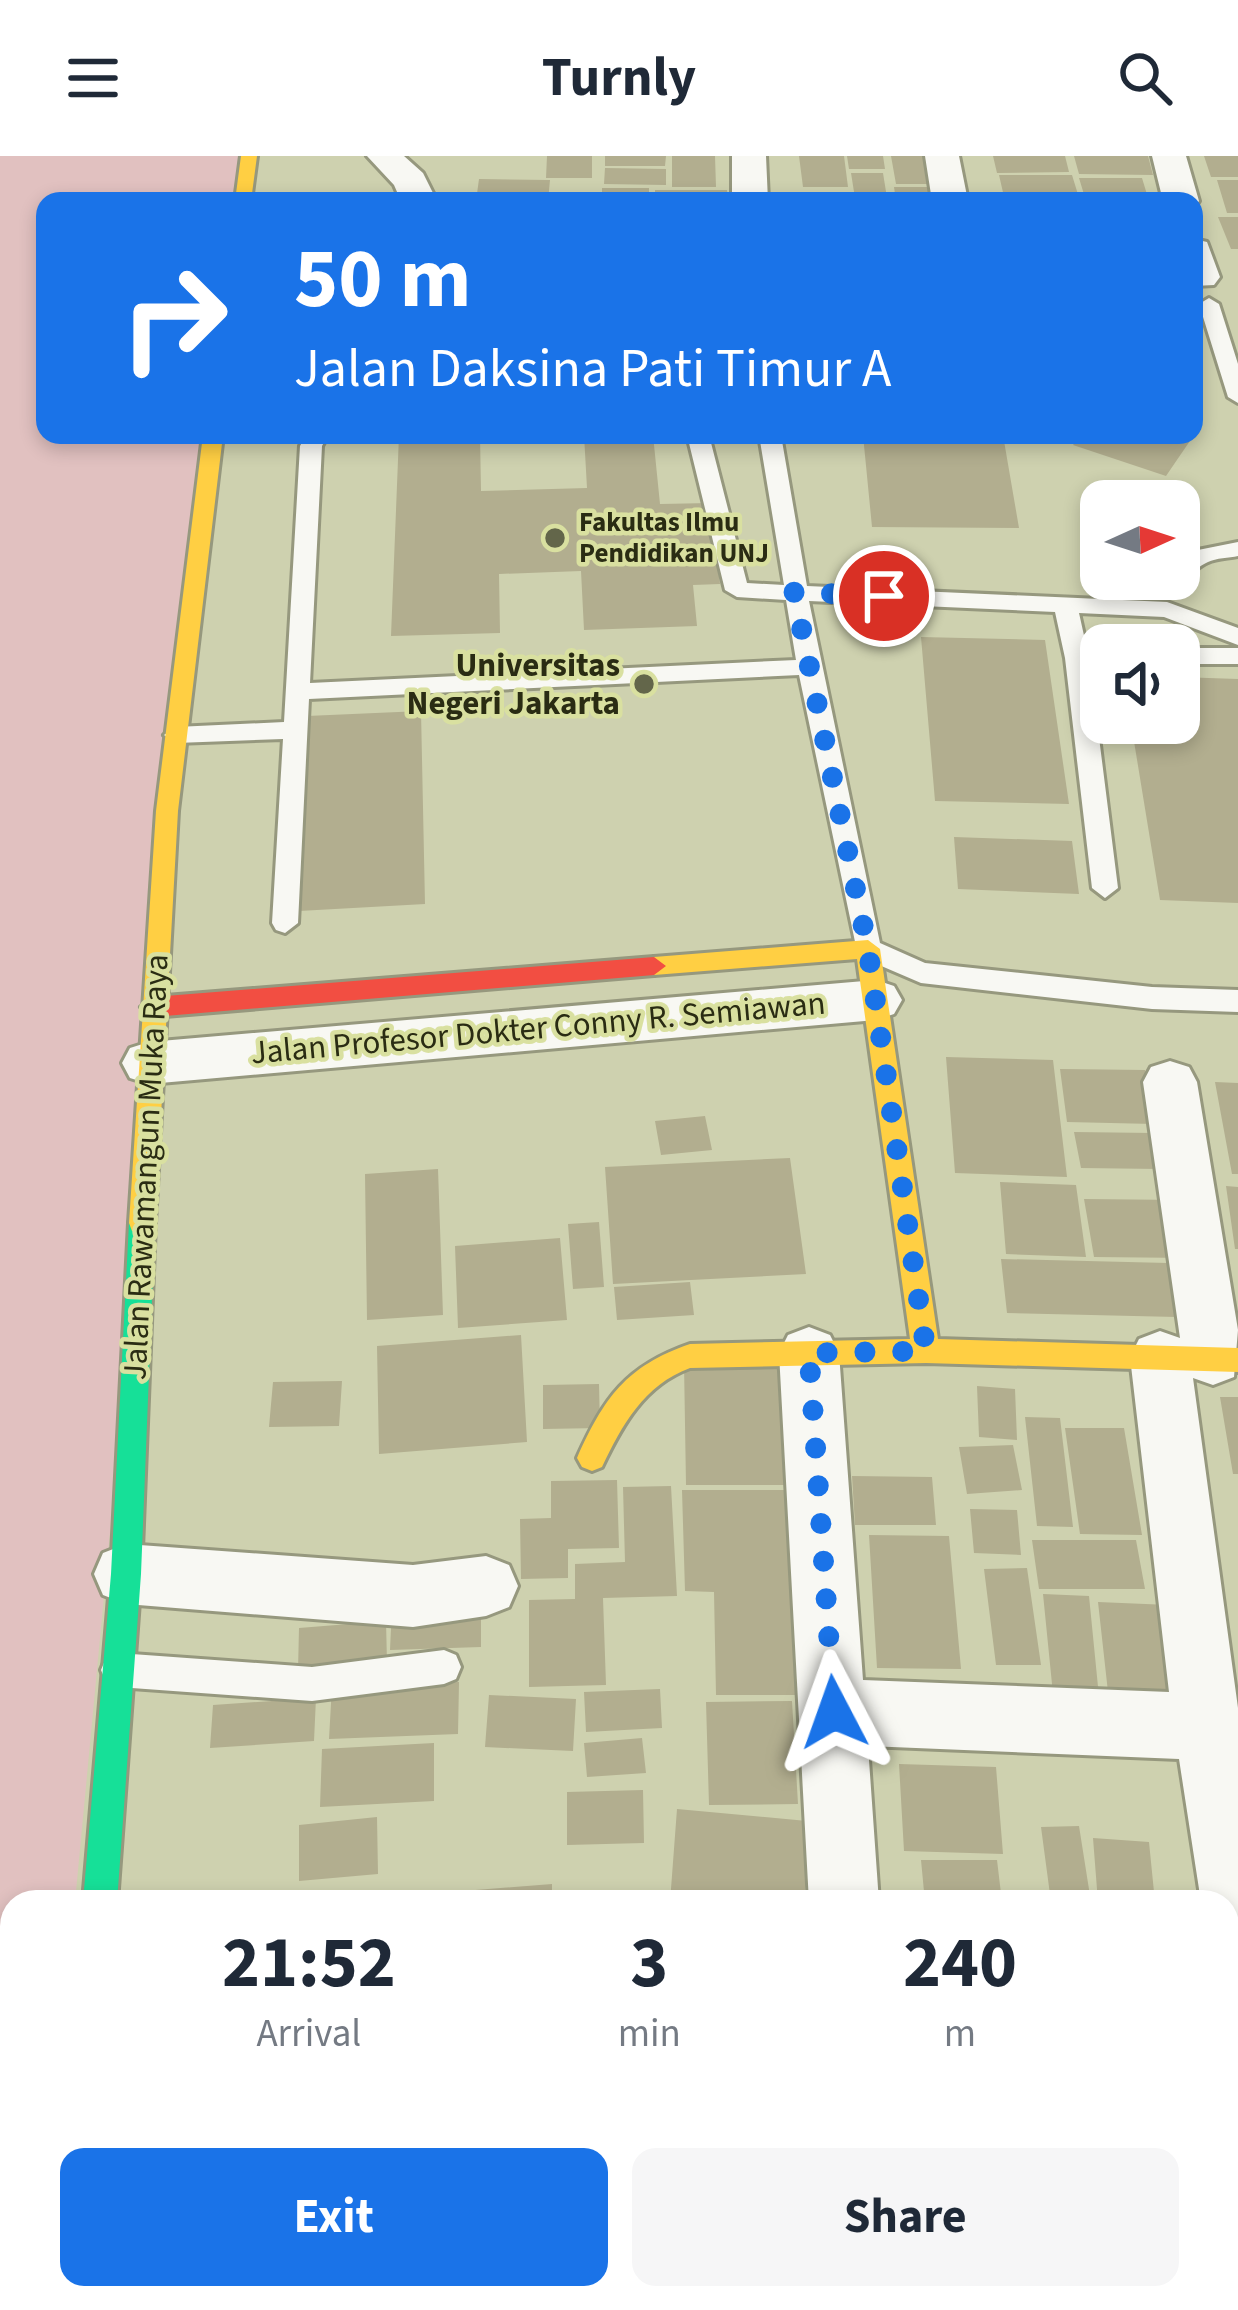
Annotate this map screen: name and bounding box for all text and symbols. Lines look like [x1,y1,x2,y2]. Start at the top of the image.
text: Turnly [542,40,696,117]
icon: menu [60,45,126,111]
icon: search [1112,45,1178,111]
text: 50 m [294,220,472,340]
icon: right [96,240,252,396]
text: Jalan Daksina Pati Timur A [294,331,891,408]
north arrow [1080,480,1200,600]
map controls [1080,480,1200,744]
place label: Fakultas Ilmu Pendidikan UNJ [579,503,769,573]
marker: Fakultas Ilmu Pendidikan UNJ [542,525,568,551]
pin [833,545,935,647]
icon: arrive [851,563,917,629]
button: sound [1080,624,1200,744]
place label: Universitas Negeri Jakarta [407,642,620,727]
marker: Universitas Negeri Jakarta [631,671,657,697]
street label: Jalan Rawamangun Muka Raya [111,953,181,1381]
street label: Jalan Profesor Dokter Conny R. Semiawan [249,979,827,1077]
position arrow [771,1649,897,1775]
text: 21:52 [222,1912,396,2015]
text: 3 [630,1912,668,2015]
text: 240 [903,1912,1017,2015]
text: Arrival [256,2006,361,2062]
text: min [618,2006,681,2062]
text: m [944,2006,976,2062]
button: Exit [60,2148,608,2286]
button: Share [632,2148,1179,2286]

